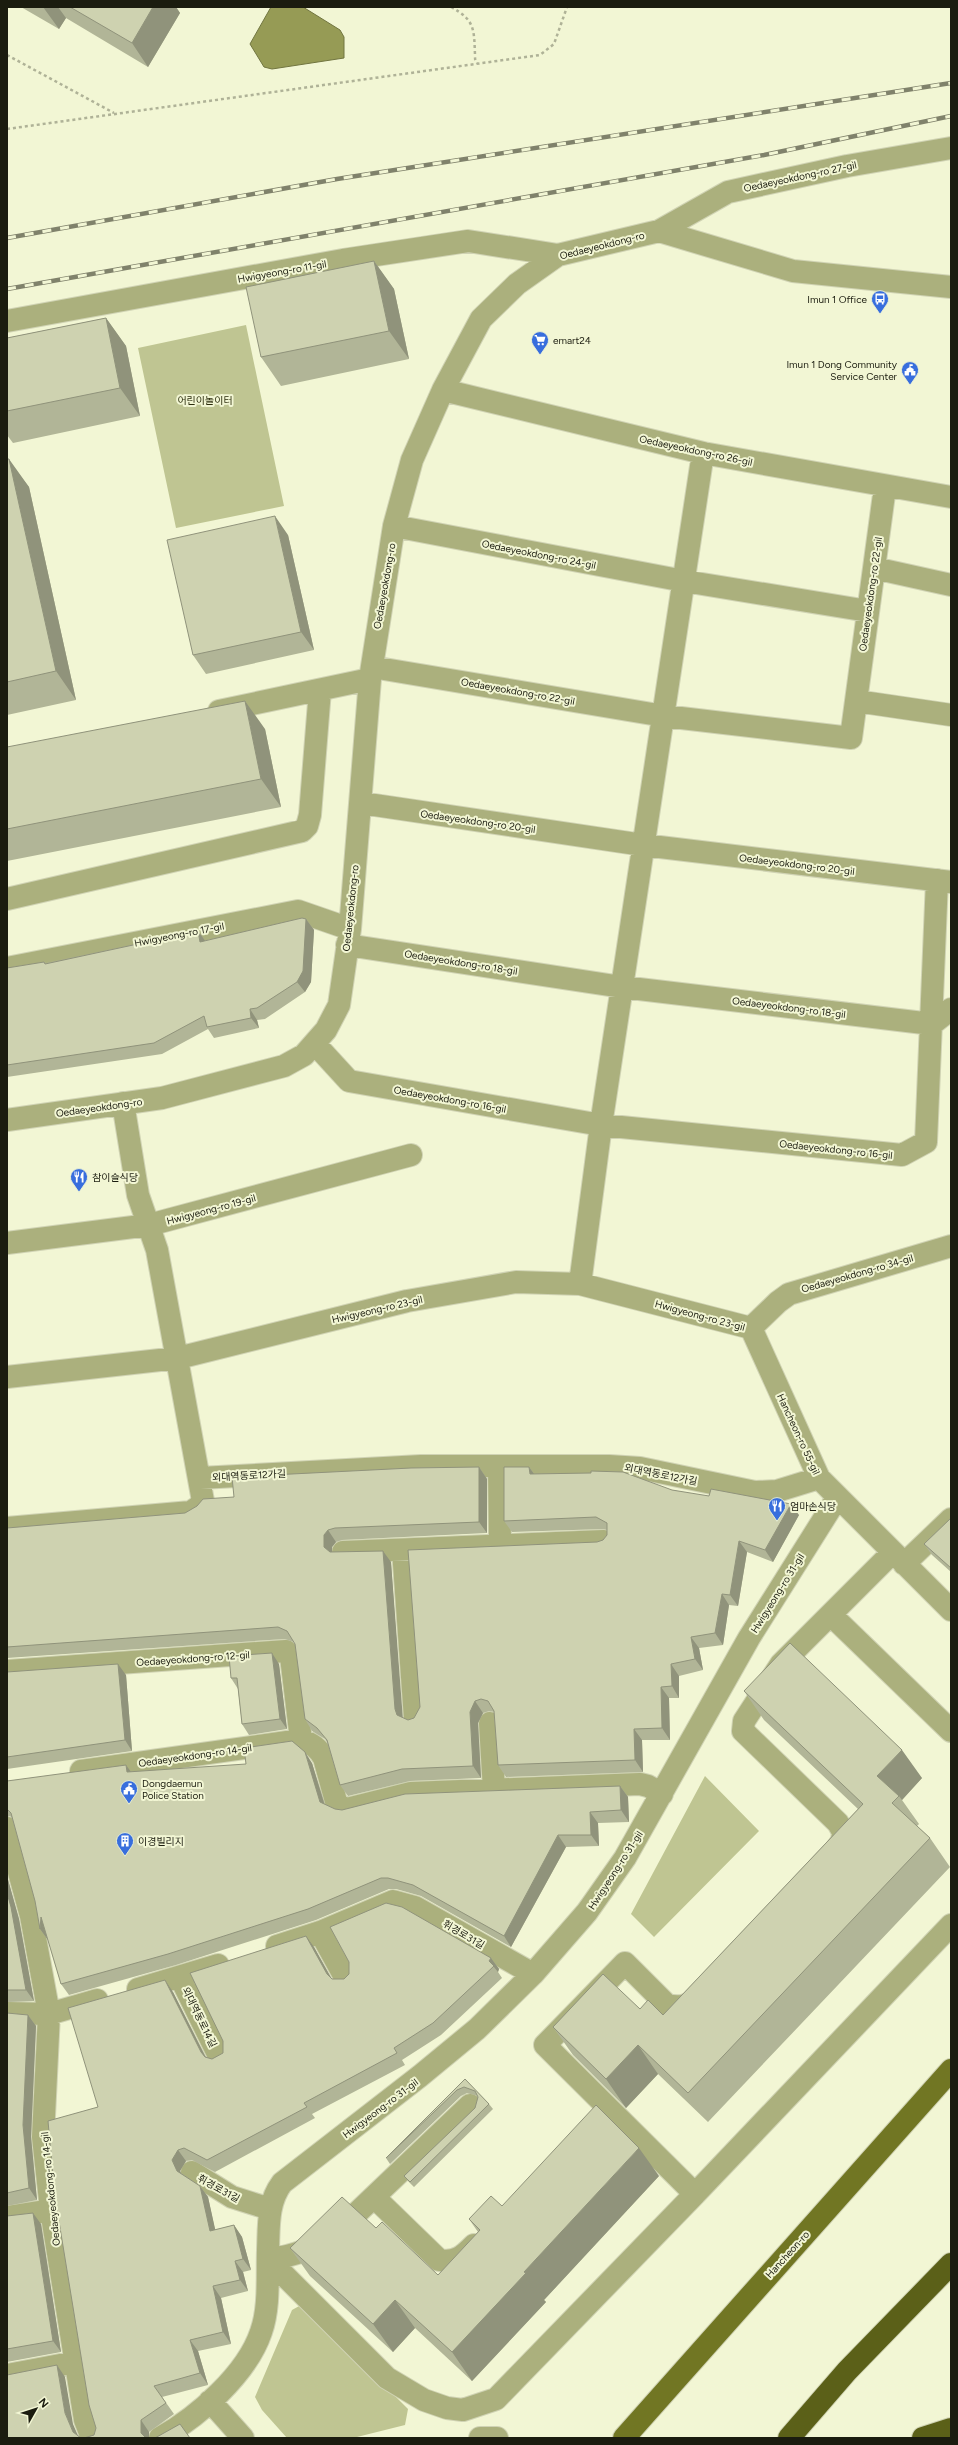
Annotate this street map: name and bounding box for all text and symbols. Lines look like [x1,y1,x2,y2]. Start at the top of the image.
street label: Oedaeyeokdong-ro 27-gil [742,158,858,195]
street label: Oedaeyeokdong-ro [558,229,646,262]
street label: Hwigyeong-ro 11-gil [237,257,328,286]
bus stop icon: Imun 1 Office [870,289,890,314]
place label: Imun 1 Office [807,293,868,306]
supermarket icon: emart24 [530,330,550,355]
place label: emart24 [553,334,591,347]
place label: Imun 1 Dong Community Service Center [786,358,898,383]
public building icon: Imun 1 Dong Community Service Center [900,360,920,385]
park label: 어린이놀이터 [177,394,233,407]
street label: Oedaeyeokdong-ro 26-gil [638,432,754,469]
street label: Oedaeyeokdong-ro 22-gil [856,536,885,652]
street label: Oedaeyeokdong-ro 24-gil [481,537,597,572]
street label: Oedaeyeokdong-ro [371,542,398,630]
street label: Oedaeyeokdong-ro 22-gil [460,675,576,708]
street label: Oedaeyeokdong-ro 20-gil [420,807,536,836]
street label: Oedaeyeokdong-ro 20-gil [739,851,855,878]
street label: Oedaeyeokdong-ro [339,864,362,952]
street label: Hwigyeong-ro 17-gil [133,919,225,950]
street label: Oedaeyeokdong-ro 18-gil [403,947,518,978]
street label: Oedaeyeokdong-ro 18-gil [731,994,847,1021]
street label: Oedaeyeokdong-ro 16-gil [393,1083,507,1116]
street label: Oedaeyeokdong-ro [55,1095,143,1120]
street label: Oedaeyeokdong-ro 16-gil [779,1137,893,1162]
restaurant icon: 참이슬식당 [69,1167,89,1192]
place label: 참이슬식당 [92,1171,138,1184]
street label: Hwigyeong-ro 19-gil [165,1191,257,1228]
street label: Oedaeyeokdong-ro 34-gil [800,1251,915,1296]
street label: Hwigyeong-ro 23-gil [330,1293,424,1326]
street label: Hwigyeong-ro 23-gil [653,1297,746,1334]
street label: Hancheon-ro 55-gil [774,1392,823,1477]
street label: 외대역동로12가길 [623,1461,699,1488]
street label: 외대역동로12가길 [212,1467,286,1484]
restaurant icon: 엄마손식당 [767,1496,787,1521]
place label: 엄마손식당 [790,1500,836,1513]
street label: Hwigyeong-ro 31-gil [748,1551,807,1635]
street label: Oedaeyeokdong-ro 12-gil [136,1648,250,1669]
street label: Oedaeyeokdong-ro 14-gil [137,1741,253,1770]
place label: Dongdaemun Police Station [142,1777,204,1802]
public building icon: Dongdaemun Police Station [119,1779,139,1804]
street label: Hwigyeong-ro 31-gil [585,1828,646,1912]
building icon: 이경빌리지 [115,1831,135,1856]
place label: 이경빌리지 [138,1835,184,1848]
street label: 휘경로31길 [440,1917,487,1952]
street label: 외대역동로14길 [179,1985,220,2050]
street label: Hwigyeong-ro 31-gil [340,2076,421,2141]
street label: Oedaeyeokdong-ro 14-gil [38,2131,63,2247]
street label: 휘경로31길 [195,2172,242,2205]
street label: Hancheon-ro [763,2228,812,2281]
north arrow [16,2389,56,2429]
text: N [36,2396,51,2410]

